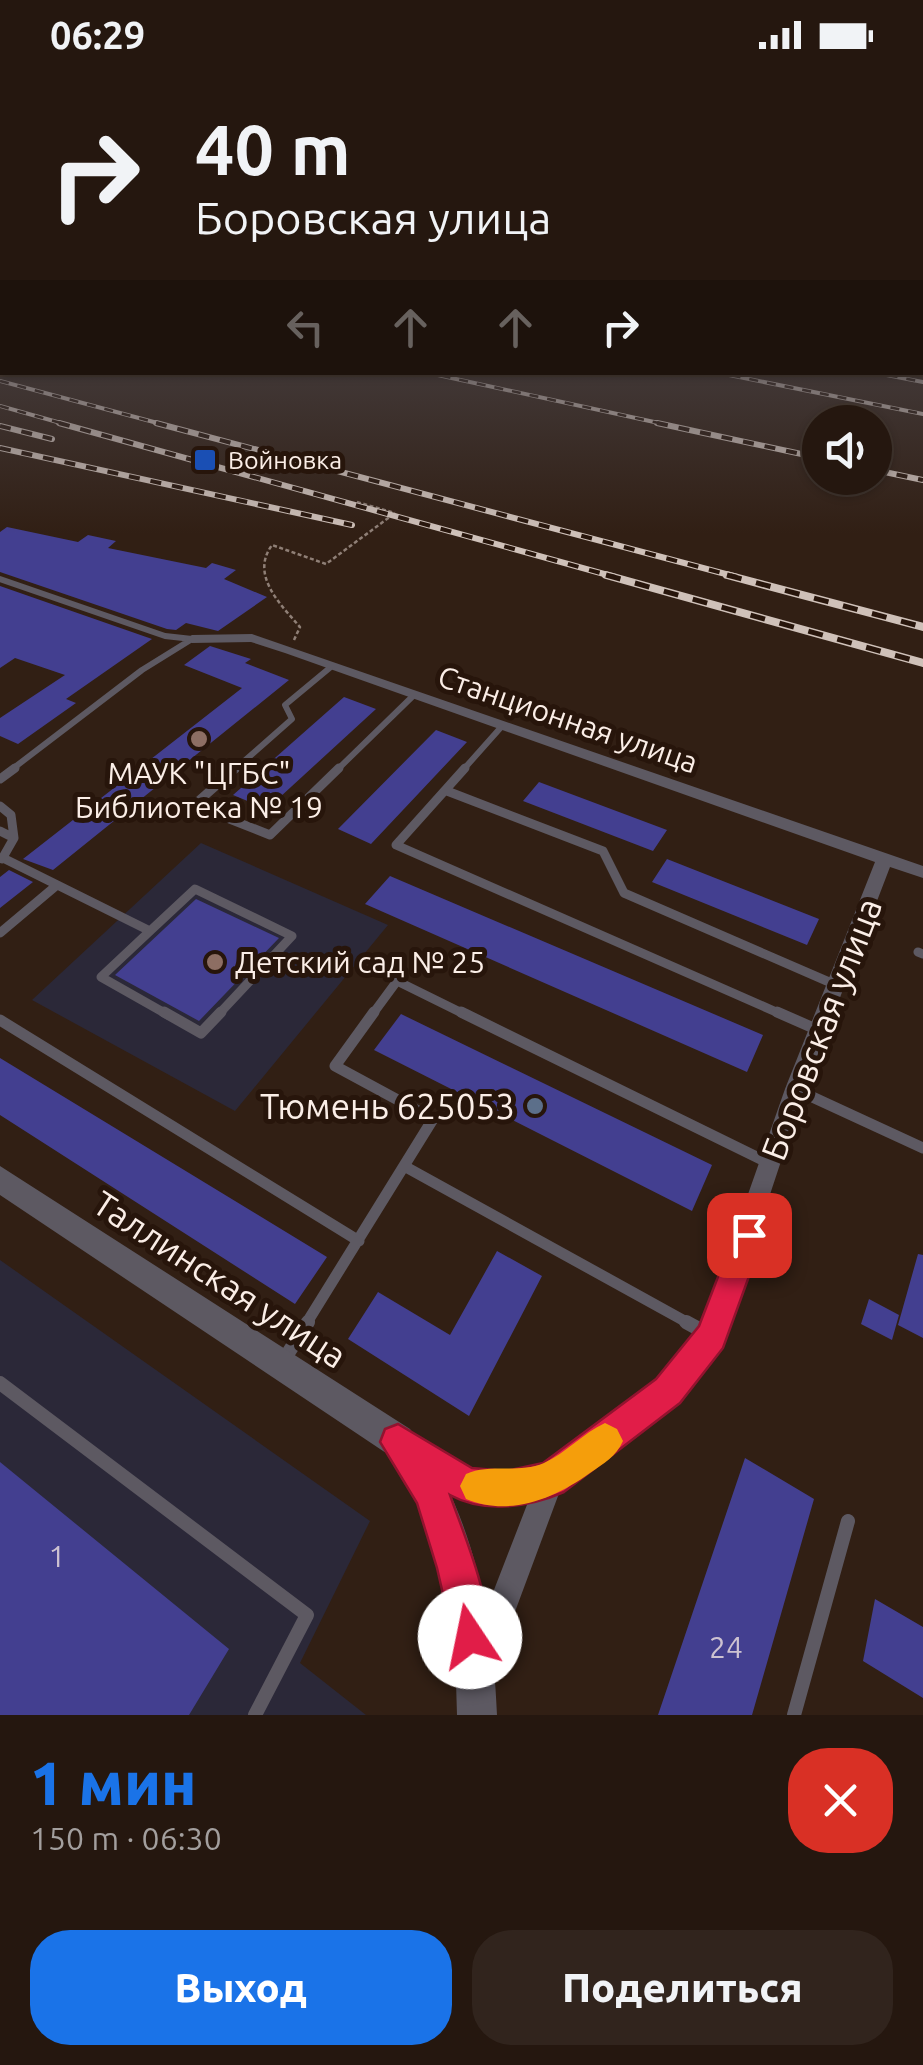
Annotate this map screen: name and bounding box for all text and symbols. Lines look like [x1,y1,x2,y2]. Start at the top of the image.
text: 06:29 [50,14,145,56]
icon: right [30,110,160,240]
text: 40 m [195,110,351,188]
text: Боровская улица [195,192,551,243]
icon: left [278,300,333,355]
icon: ahead [383,300,438,355]
icon: ahead [488,300,543,355]
icon: right [593,300,648,355]
map controls [802,405,892,495]
button: sound [802,405,892,495]
place label: Войновка [228,446,342,474]
marker: Войновка [192,447,218,473]
street label: Станционная улица [434,659,702,779]
marker: МАУК "ЦГБС" Библиотека № 19 [188,728,210,750]
place label: МАУК "ЦГБС" Библиотека № 19 [75,756,323,824]
street label: Боровская улица [753,892,889,1166]
place label: Детский сад № 25 [235,945,485,979]
marker: Детский сад № 25 [204,951,226,973]
place label: Тюмень 625053 [260,1086,515,1126]
marker: Тюмень 625053 [524,1095,546,1117]
street label: Таллинская улица [86,1182,354,1376]
pin [707,1193,792,1278]
icon: arrive [722,1208,777,1263]
house number: 1 [49,1539,65,1573]
position arrow [418,1585,522,1689]
house number: 24 [709,1630,743,1664]
button: close [788,1748,893,1853]
text: 1 мин [30,1749,197,1816]
text: 150 m · 06:30 [30,1820,222,1856]
button: Выход [30,1930,452,2045]
button: Поделиться [472,1930,893,2045]

